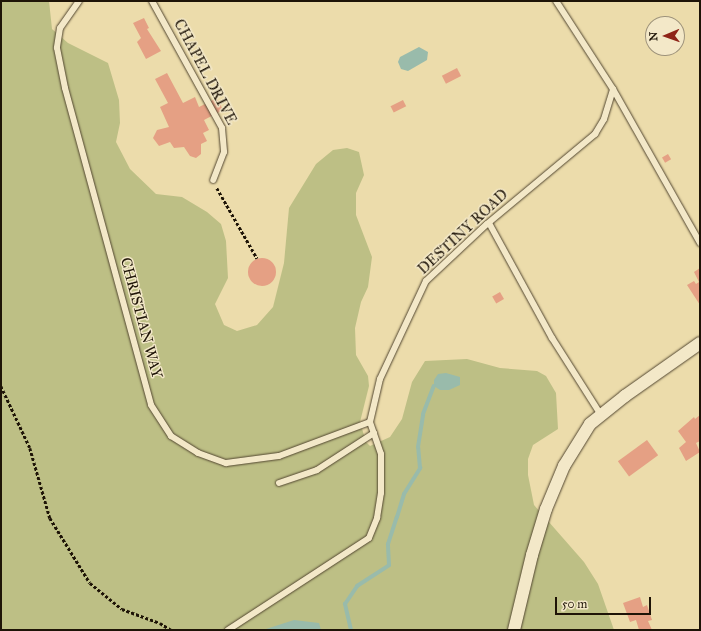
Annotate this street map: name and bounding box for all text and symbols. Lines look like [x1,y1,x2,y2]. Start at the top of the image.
street label: CHAPEL DRIVE [170,16,240,128]
north arrow [645,16,685,56]
text: N [647,32,660,41]
street label: DESTINY ROAD [414,186,512,278]
street label: CHRISTIAN WAY [116,256,166,380]
scale bar [557,589,653,615]
text: 50 m [562,597,587,611]

